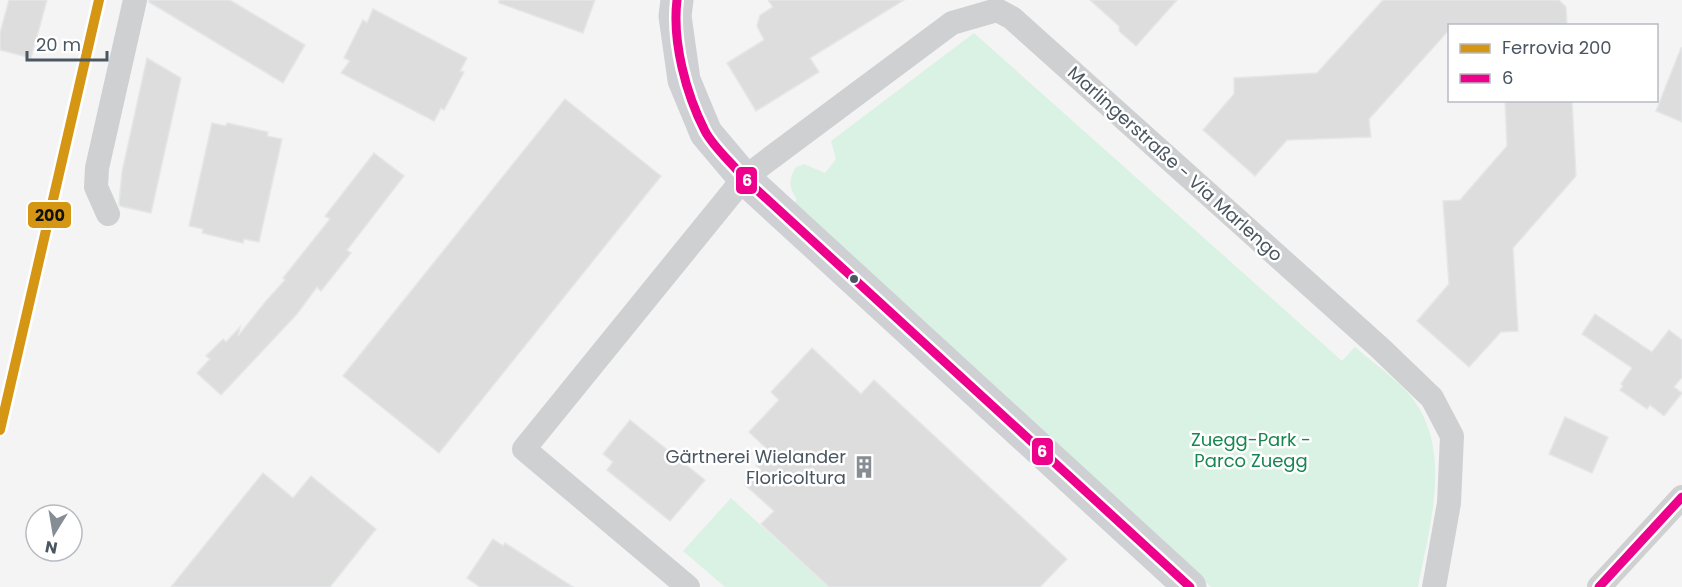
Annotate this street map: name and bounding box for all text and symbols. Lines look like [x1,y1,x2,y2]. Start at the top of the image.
scale bar [27,24,106,62]
legend [1448,24,1658,102]
text: 20 m [36,32,81,57]
text: Ferrovia 200 [1502,35,1612,60]
street label: Marlingerstraße - Via Marlengo [1062,60,1288,267]
text: 6 [1502,65,1513,90]
line badge: 6 [735,166,758,195]
text: 6 [742,169,752,192]
line badge: 200 [27,201,72,229]
text: 200 [35,204,65,227]
unlabelled marker [848,273,860,285]
park label: Zuegg-Park - Parco Zuegg [1191,427,1311,473]
line badge: 6 [1031,437,1054,466]
text: 6 [1037,440,1047,463]
place label: Gärtnerei Wielander Floricoltura [665,444,846,490]
building icon: Gärtnerei Wielander Floricoltura [851,454,877,480]
north arrow [24,503,84,563]
text: N [43,535,59,560]

